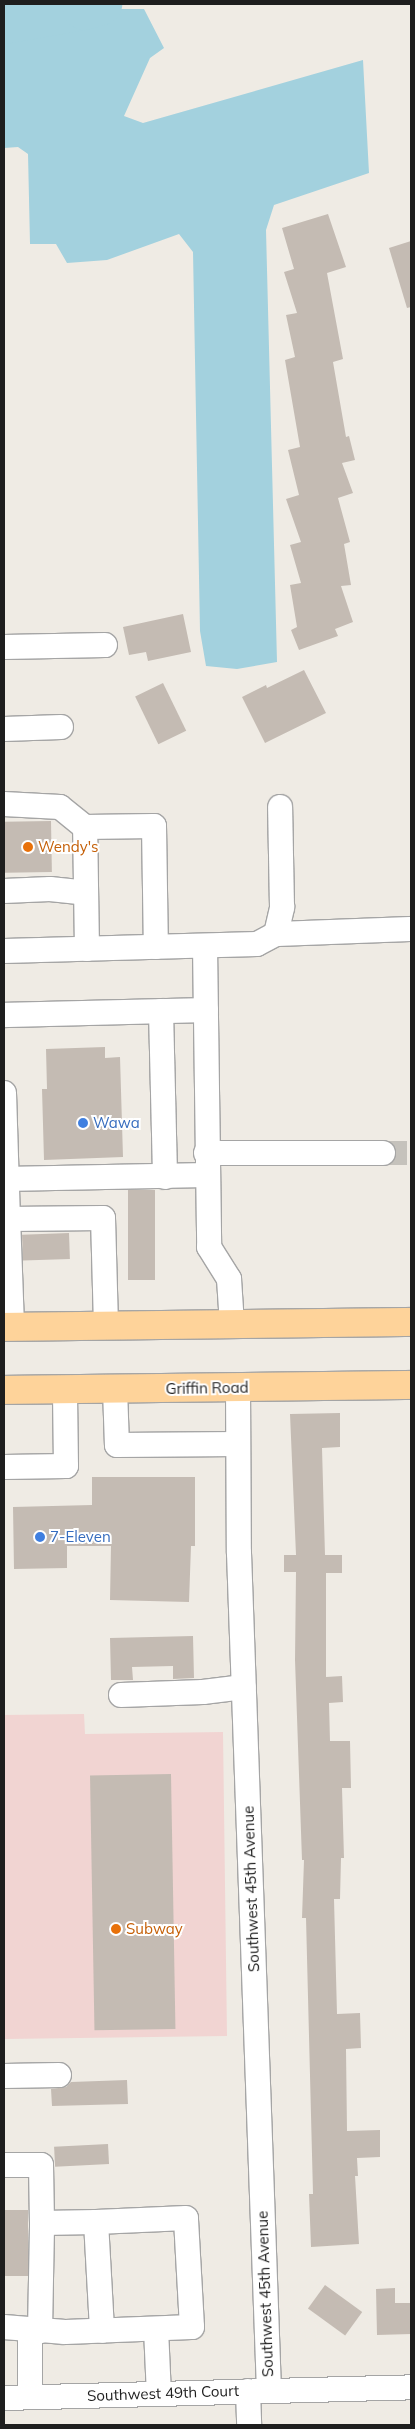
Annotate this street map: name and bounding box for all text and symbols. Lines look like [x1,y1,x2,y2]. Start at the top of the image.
place label: Wendy's [38,838,98,856]
marker: Wendy's [22,841,34,853]
place label: Wawa [93,1114,140,1132]
marker: Wawa [77,1117,89,1129]
street label: Griffin Road [165,1378,249,1398]
place label: 7-Eleven [50,1528,111,1546]
marker: 7-Eleven [34,1531,46,1543]
street label: Southwest 45th Avenue [239,1806,263,1972]
place label: Subway [126,1920,183,1938]
marker: Subway [110,1923,122,1935]
street label: Southwest 45th Avenue [253,2211,277,2377]
street label: Southwest 49th Court [87,2381,239,2405]

